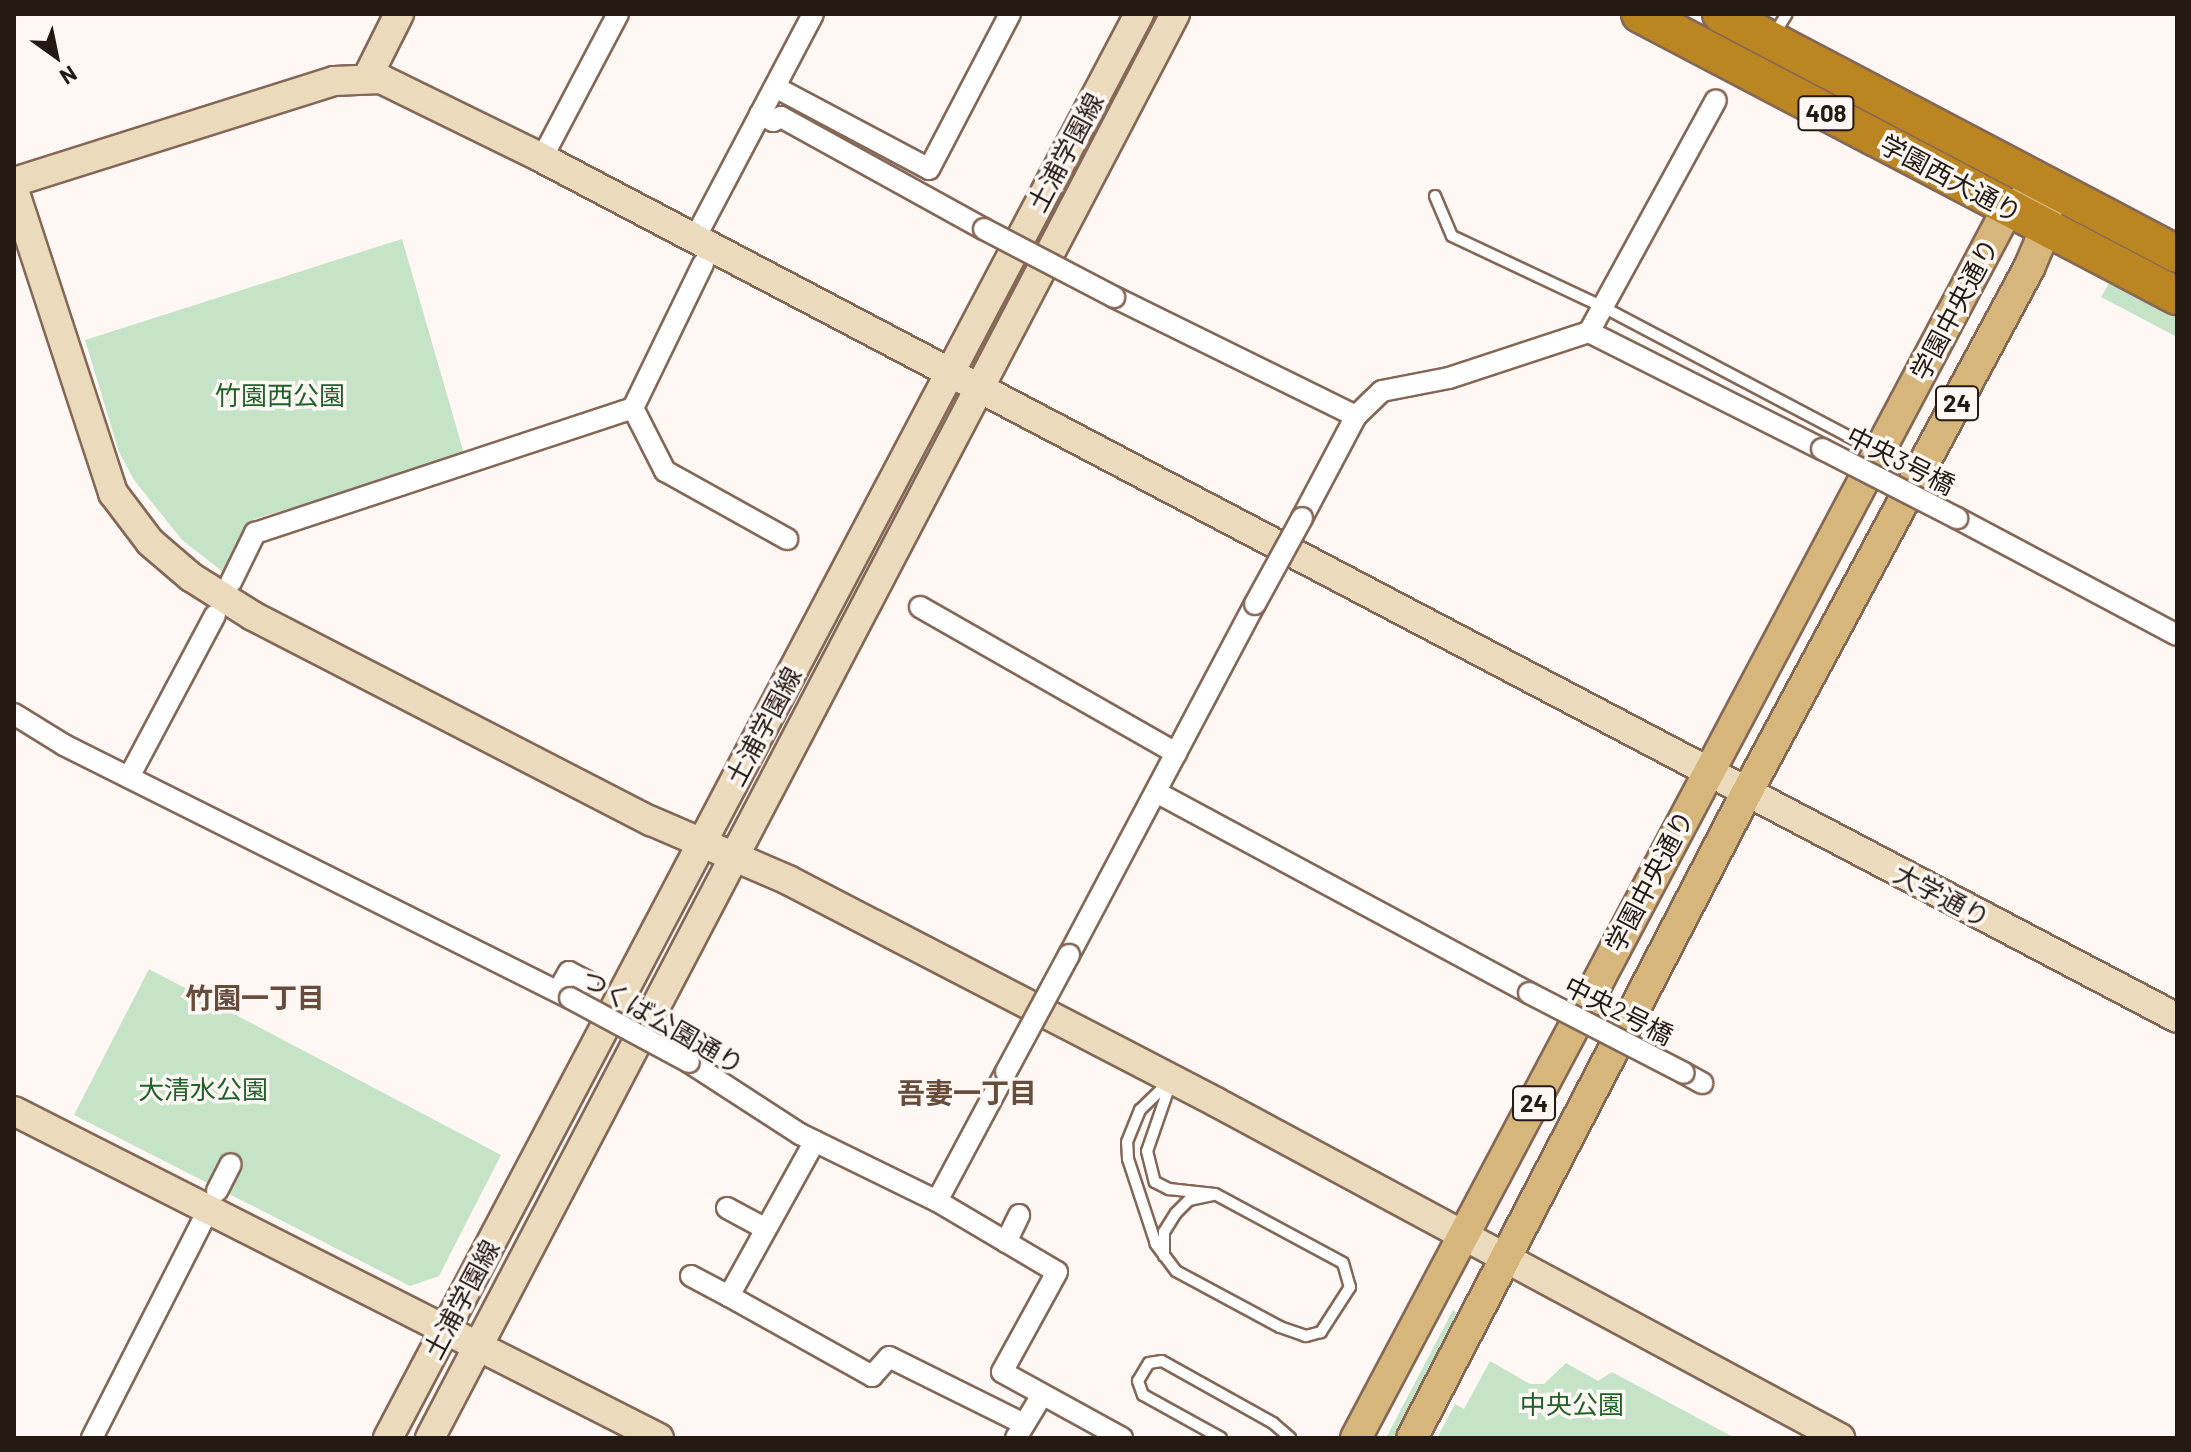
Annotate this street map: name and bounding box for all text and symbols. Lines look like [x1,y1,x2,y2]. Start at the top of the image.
north arrow [16,16,96,96]
text: N [56,61,82,91]
street label: 土浦学園線 [1021,87,1109,217]
road number: 408 [1796,93,1856,133]
street label: 学園西大通り [1875,128,2027,228]
street label: 学園中央通り [1904,233,2004,385]
park label: 竹園西公園 [215,379,345,411]
road number: 24 [1935,383,1979,423]
street label: 中央3号橋 [1842,419,1960,501]
street label: 土浦学園線 [719,661,807,791]
street label: 学園中央通り [1599,805,1699,957]
street label: 大学通り [1889,857,1995,933]
street label: つくば公園通り [576,962,750,1080]
street label: 中央2号橋 [1559,969,1679,1051]
district label: 竹園一丁目 [185,980,325,1014]
park label: 大清水公園 [138,1073,268,1105]
district label: 吾妻一丁目 [897,1075,1037,1109]
road number: 24 [1512,1083,1556,1123]
street label: 土浦学園線 [417,1234,505,1364]
park label: 中央公園 [1520,1388,1624,1420]

